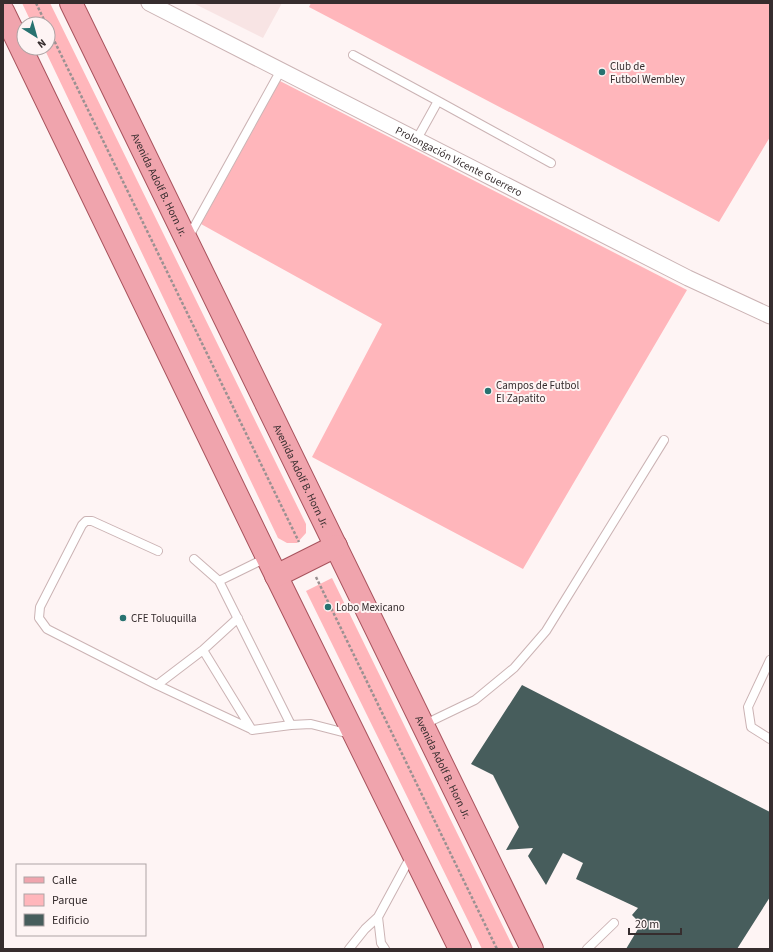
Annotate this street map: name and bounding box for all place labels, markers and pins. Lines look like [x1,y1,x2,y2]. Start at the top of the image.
place label: Club de Futbol Wembley [610,59,685,87]
marker: Club de Futbol Wembley [597,67,607,77]
place label: Campos de Futbol El Zapatito [496,378,580,406]
marker: Campos de Futbol El Zapatito [483,386,493,396]
place label: Lobo Mexicano [336,600,405,615]
marker: Lobo Mexicano [323,602,333,612]
place label: CFE Toluquilla [131,611,197,626]
marker: CFE Toluquilla [118,613,128,623]

